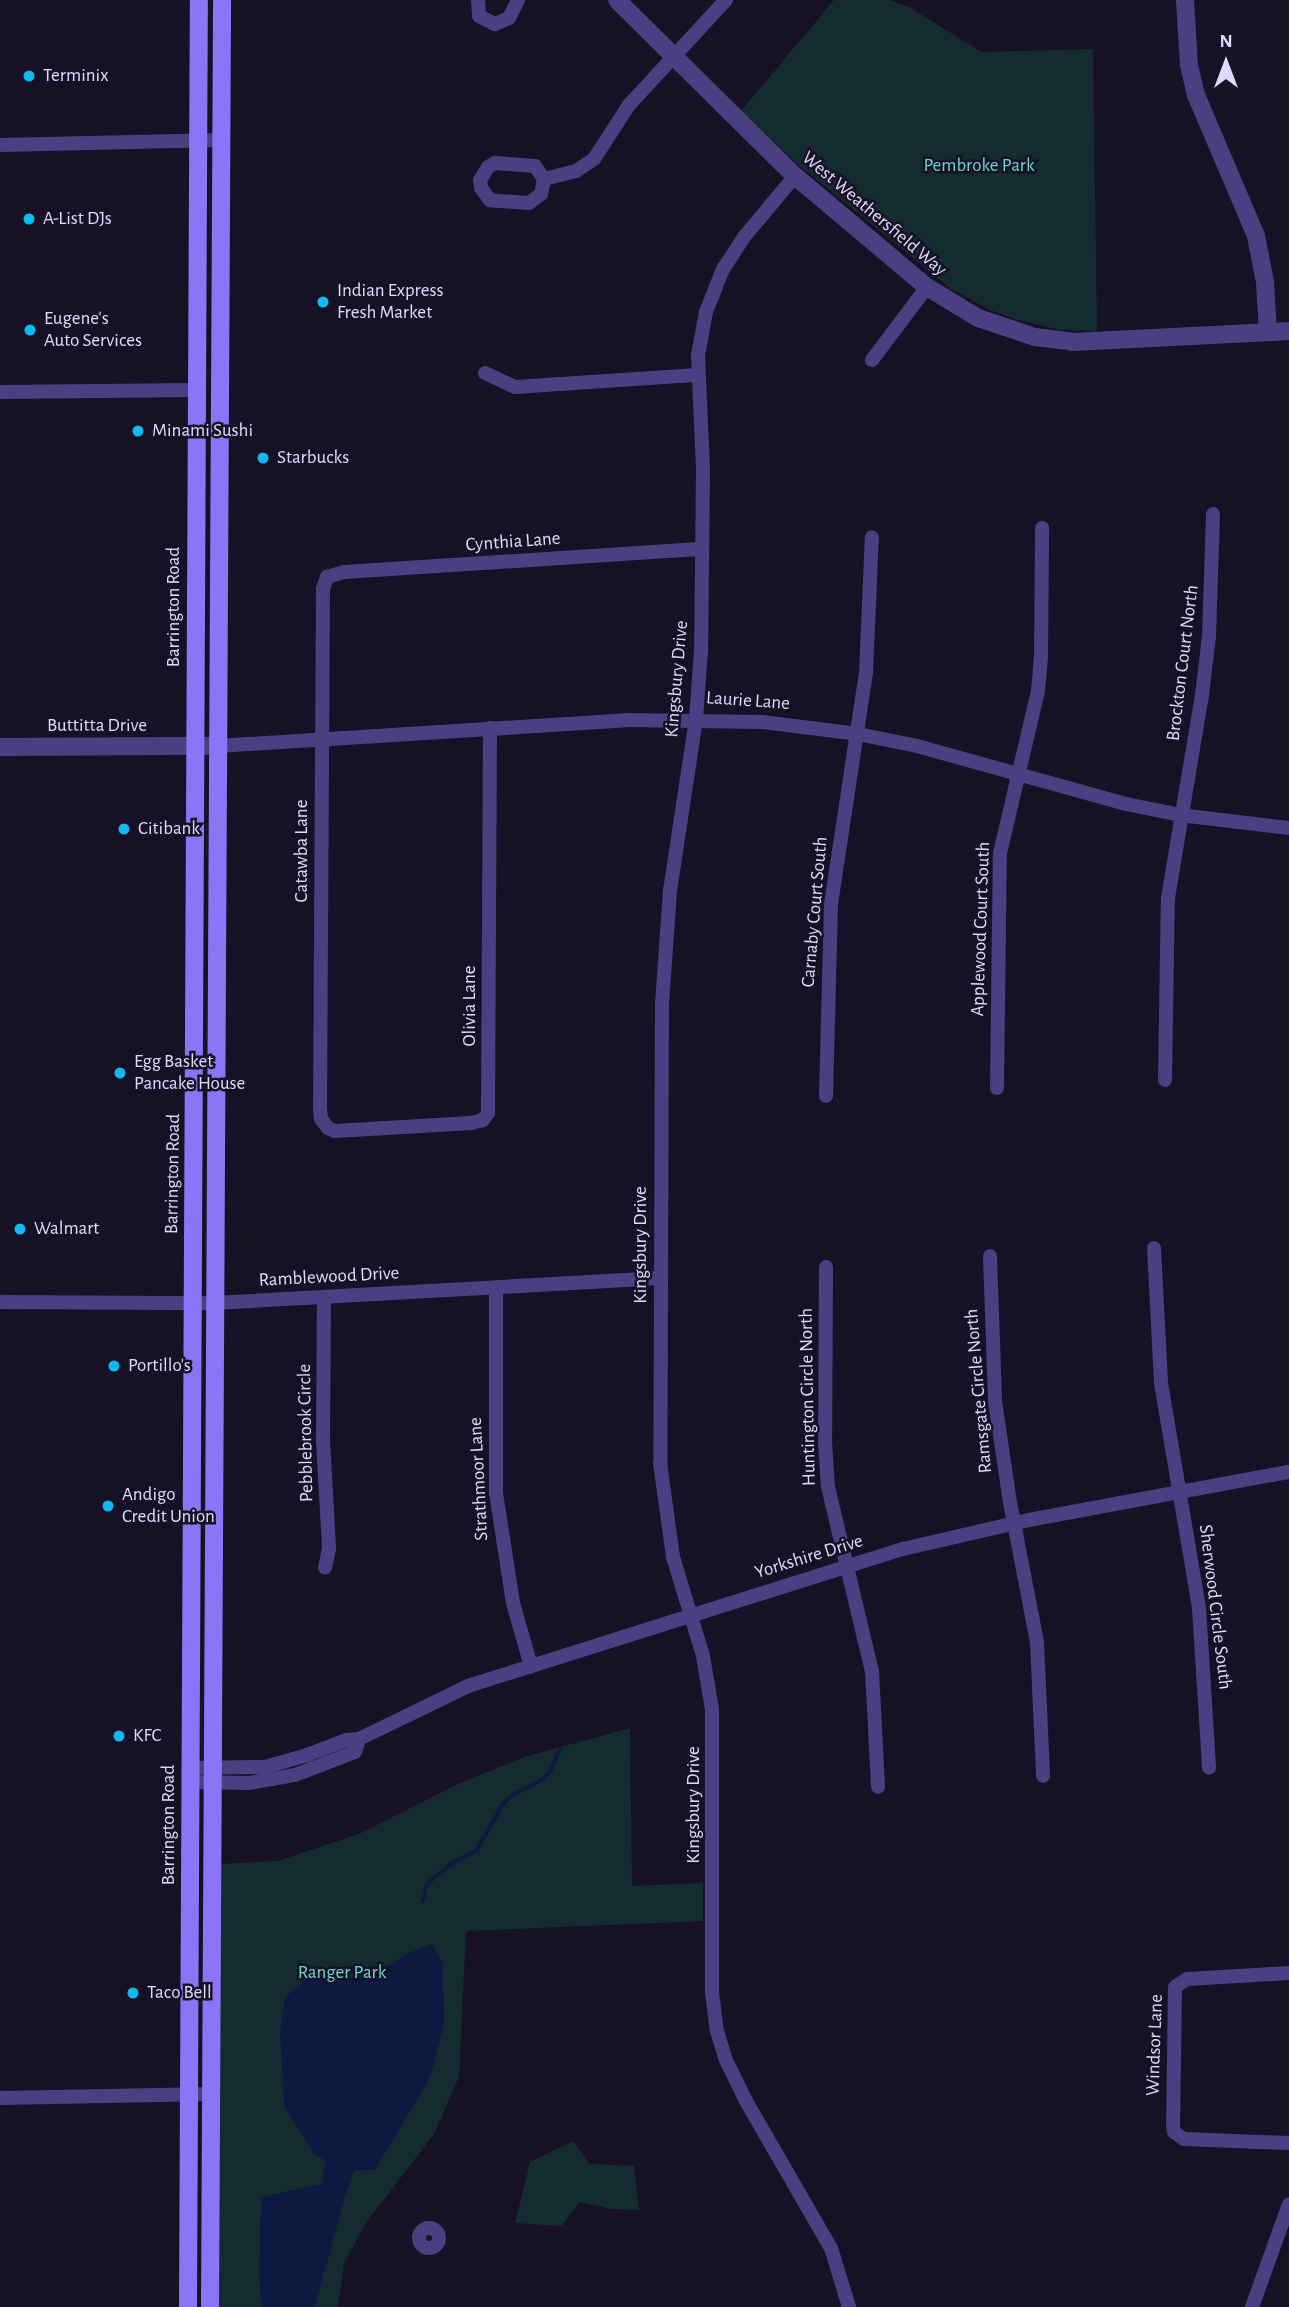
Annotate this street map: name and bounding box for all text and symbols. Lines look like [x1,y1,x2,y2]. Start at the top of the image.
north arrow [1191,28,1261,98]
text: N [1219,32,1233,51]
place label: Terminix [43,65,108,87]
marker: Terminix [21,68,37,84]
street label: West Weathersfield Way [797,147,951,281]
park label: Pembroke Park [923,155,1035,177]
place label: A-List DJs [43,208,112,230]
marker: A-List DJs [21,211,37,227]
place label: Indian Express Fresh Market [337,280,444,324]
marker: Indian Express Fresh Market [315,294,331,310]
place label: Eugene's Auto Services [44,308,142,352]
marker: Eugene's Auto Services [22,322,38,338]
place label: Minami Sushi [152,420,253,442]
marker: Minami Sushi [130,423,146,439]
place label: Starbucks [277,447,349,469]
marker: Starbucks [255,450,271,466]
street label: Cynthia Lane [465,527,561,557]
street label: Barrington Road [163,547,185,667]
street label: Brockton Court North [1162,584,1204,742]
street label: Kingsbury Drive [661,619,693,739]
street label: Laurie Lane [705,687,791,715]
street label: Buttitta Drive [47,715,147,737]
street label: Catawba Lane [291,800,313,902]
place label: Citibank [138,818,200,840]
marker: Citibank [116,821,132,837]
street label: Carnaby Court South [797,836,833,988]
street label: Applewood Court South [967,841,995,1017]
street label: Olivia Lane [459,966,481,1046]
place label: Egg Basket Pancake House [134,1051,245,1095]
marker: Egg Basket Pancake House [112,1065,128,1081]
street label: Barrington Road [161,1114,185,1234]
street label: Kingsbury Drive [630,1186,652,1304]
place label: Walmart [34,1218,99,1240]
marker: Walmart [12,1221,28,1237]
street label: Ramblewood Drive [258,1262,400,1292]
street label: Huntington Circle North [795,1308,821,1486]
street label: Ramsgate Circle North [960,1308,998,1474]
place label: Portillo's [128,1355,191,1377]
marker: Portillo's [106,1358,122,1374]
street label: Pebblebrook Circle [293,1364,319,1502]
street label: Strathmoor Lane [464,1417,494,1541]
place label: Andigo Credit Union [122,1484,215,1528]
marker: Andigo Credit Union [100,1498,116,1514]
street label: Sherwood Circle South [1194,1523,1236,1691]
street label: Yorkshire Drive [752,1530,866,1584]
place label: KFC [133,1725,161,1747]
marker: KFC [111,1728,127,1744]
street label: Kingsbury Drive [683,1746,705,1864]
street label: Barrington Road [158,1765,180,1885]
park label: Ranger Park [298,1962,386,1984]
place label: Taco Bell [147,1982,212,2004]
marker: Taco Bell [125,1985,141,2001]
street label: Windsor Lane [1142,1994,1168,2096]

